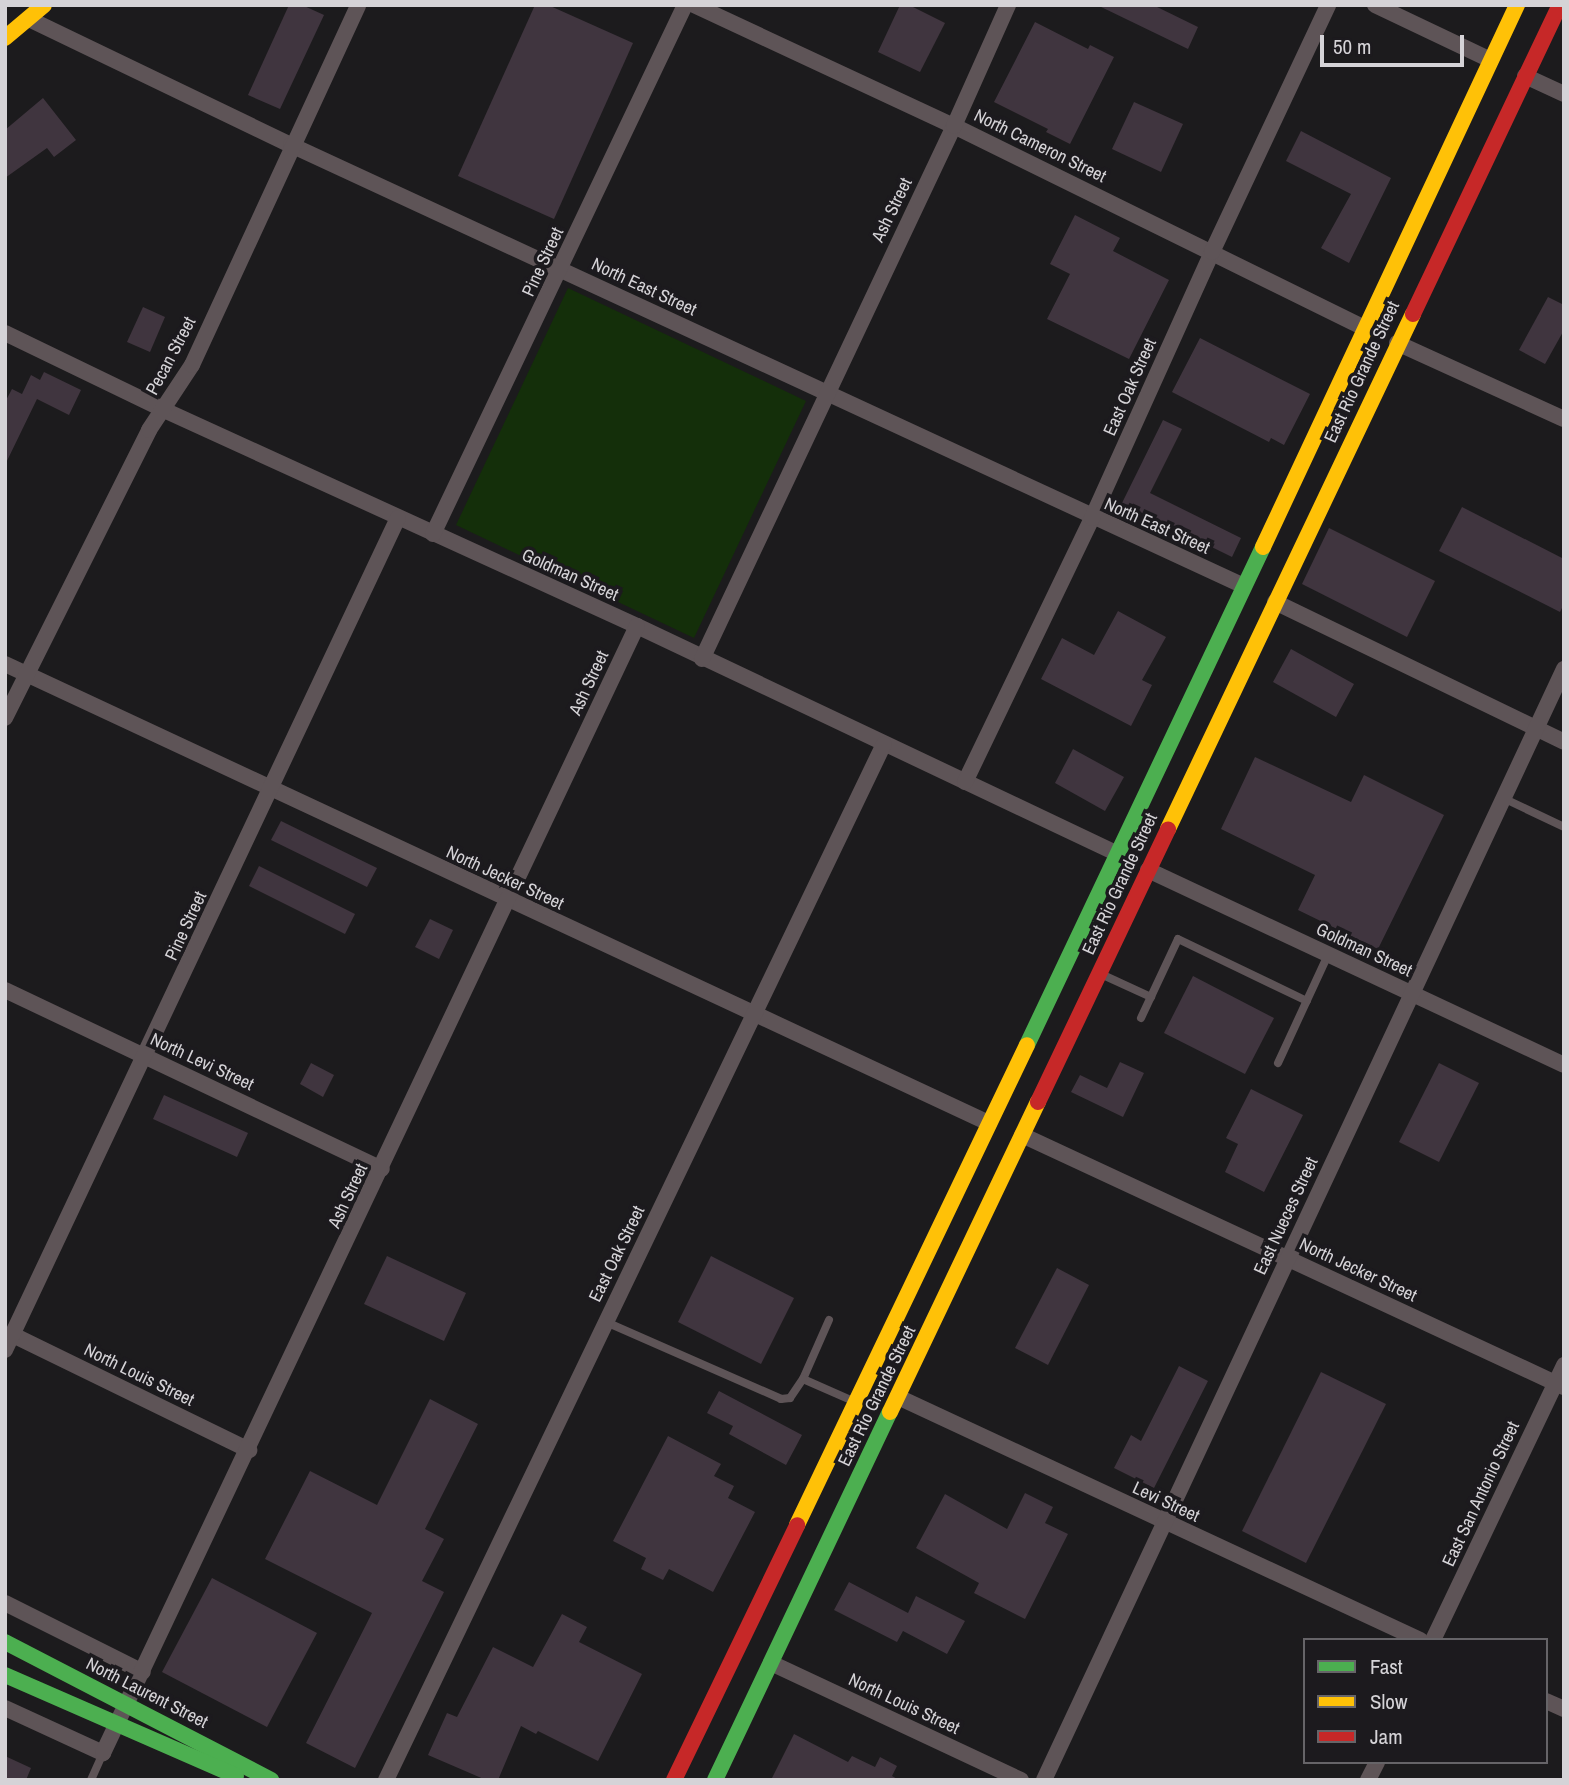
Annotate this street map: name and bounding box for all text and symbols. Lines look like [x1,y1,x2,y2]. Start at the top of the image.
scale bar [1324,21,1468,65]
text: 50 m [1333,32,1371,61]
street label: North Cameron Street [970,105,1110,187]
street label: Ash Street [867,174,917,246]
street label: Pine Street [518,224,568,300]
street label: North East Street [588,253,700,321]
street label: East Rio Grande Street [1320,298,1404,446]
street label: Pecan Street [141,313,201,399]
street label: East Oak Street [1099,335,1161,439]
street label: North East Street [1101,493,1213,559]
street label: Goldman Street [518,544,622,606]
street label: Ash Street [565,647,613,719]
street label: East Rio Grande Street [1078,810,1162,958]
street label: North Jecker Street [443,841,567,915]
street label: Pine Street [161,888,211,964]
street label: Goldman Street [1313,918,1415,982]
street label: North Levi Street [147,1029,257,1095]
street label: East Nueces Street [1249,1154,1323,1278]
street label: Ash Street [324,1160,372,1232]
street label: East Oak Street [584,1202,650,1306]
street label: North Jecker Street [1296,1233,1420,1307]
street label: East Rio Grande Street [834,1322,920,1470]
street label: North Louis Street [80,1339,198,1411]
street label: East San Antonio Street [1438,1418,1524,1570]
street label: Levi Street [1129,1477,1203,1527]
legend [1303,1638,1548,1764]
text: Fast [1370,1652,1403,1681]
street label: North Laurent Street [83,1653,211,1733]
street label: North Louis Street [845,1669,963,1739]
text: Slow [1370,1687,1407,1716]
text: Jam [1370,1722,1403,1751]

